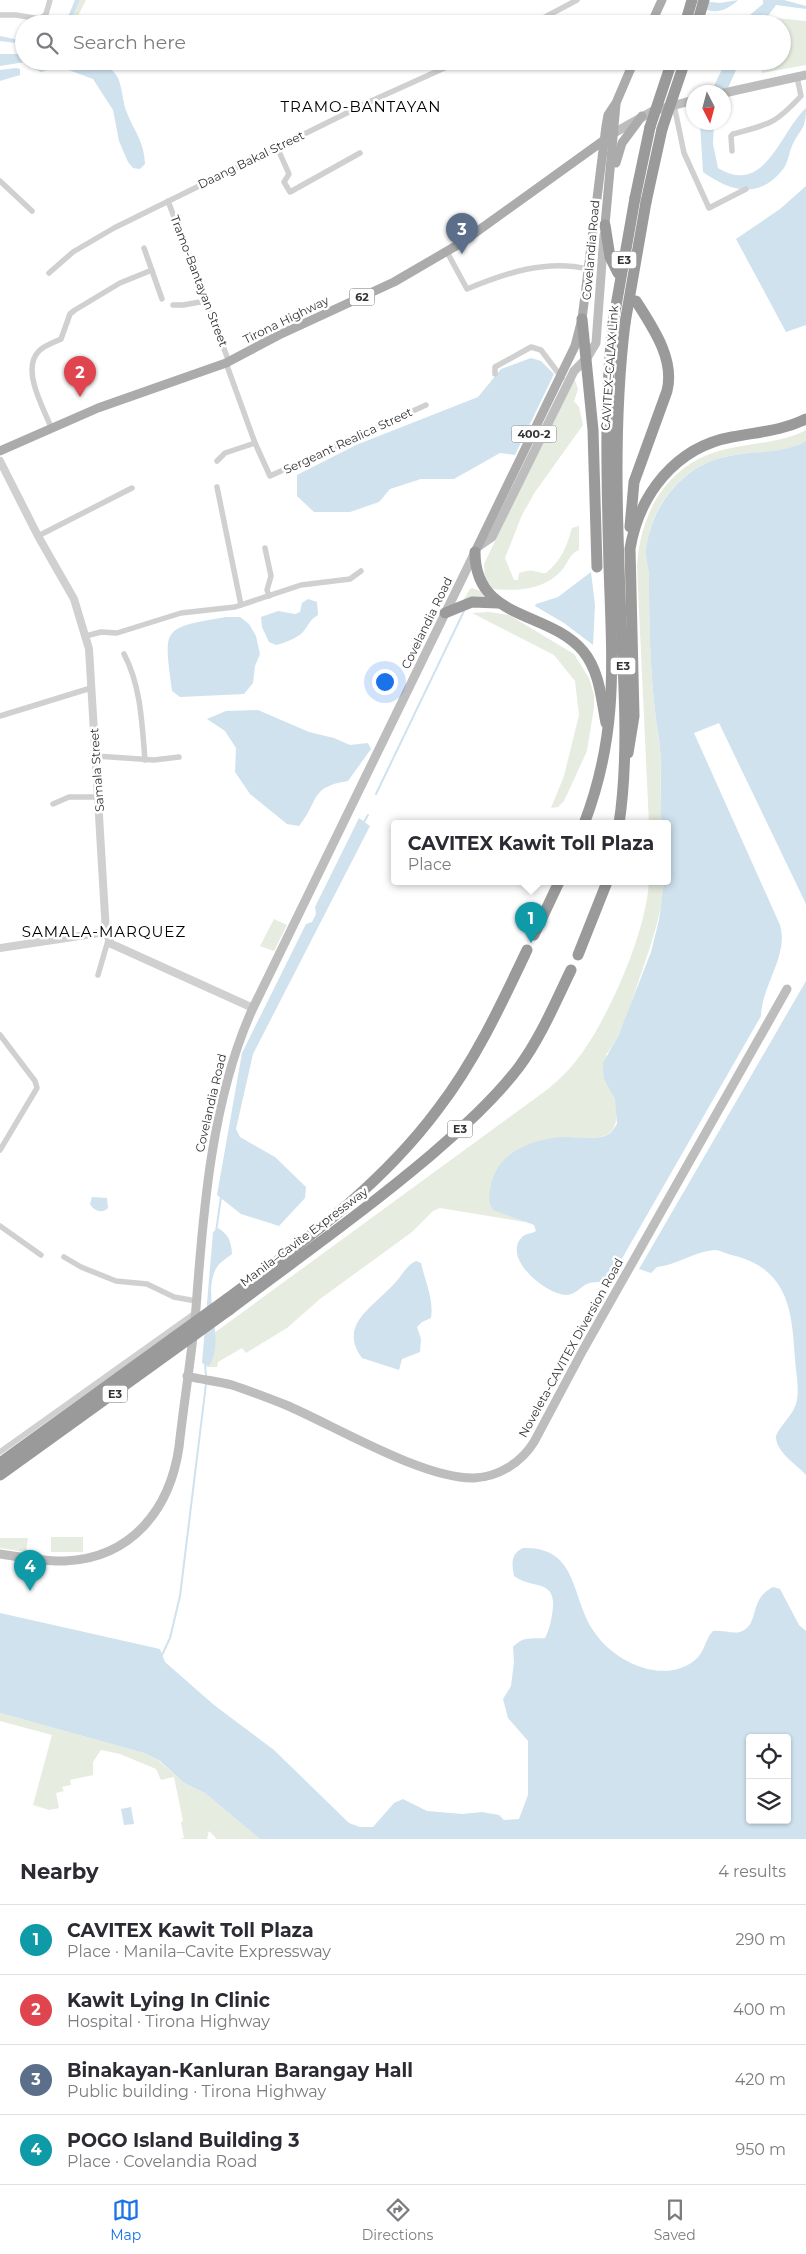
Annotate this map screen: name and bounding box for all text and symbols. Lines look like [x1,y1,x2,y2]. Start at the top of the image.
search box [15,15,791,70]
icon: search [33,29,61,57]
text: Search here [73,31,186,54]
north arrow [686,85,731,130]
district label: TRAMO-BANTAYAN [280,97,442,116]
street label: Daang Bakal Street [195,127,307,192]
street label: Covelandia Road [579,199,602,301]
street label: Tramo-Bantayan Street [167,213,232,349]
pin: 3 [446,213,478,254]
road number: E3 [612,252,636,268]
road number: 62 [350,288,374,306]
street label: Tirona Highway [240,292,332,347]
street label: CAVITEX–CALAX Link [598,304,621,431]
pin: 2 [64,356,96,397]
street label: Sergeant Realica Street [281,404,415,477]
road number: 400-2 [512,426,556,442]
street label: Covelandia Road [398,574,455,671]
road number: E3 [610,658,636,674]
your location [372,669,398,695]
street label: Samala Street [86,727,107,812]
popup [391,820,671,885]
text: CAVITEX Kawit Toll Plaza [408,832,654,855]
text: Place [408,855,451,874]
pin: 1 [515,902,547,943]
district label: SAMALA-MARQUEZ [22,922,186,941]
street label: Covelandia Road [192,1052,229,1154]
road number: E3 [448,1120,472,1138]
street label: Manila–Cavite Expressway [237,1183,371,1289]
street label: Noveleta-CAVITEX Diversion Road [515,1256,626,1440]
road number: E3 [102,1386,128,1402]
pin: 4 [14,1550,46,1591]
map controls [746,1734,791,1824]
button: locate [746,1734,791,1779]
button: layers [746,1779,791,1824]
text: Nearby [20,1859,99,1884]
text: 4 results [718,1862,786,1881]
text: CAVITEX Kawit Toll Plaza [67,1919,314,1942]
text: 1 [33,1930,39,1949]
text: 290 m [735,1930,786,1949]
text: Place · Manila–Cavite Expressway [67,1942,331,1961]
text: Kawit Lying In Clinic [67,1989,270,2012]
text: 2 [31,2000,41,2019]
text: 400 m [733,2000,786,2019]
text: Hospital · Tirona Highway [67,2012,270,2031]
text: Binakayan-Kanluran Barangay Hall [67,2059,413,2082]
text: 3 [31,2070,41,2089]
text: 420 m [735,2070,786,2089]
text: Public building · Tirona Highway [67,2082,326,2101]
text: POGO Island Building 3 [67,2129,300,2152]
text: 4 [30,2140,42,2159]
text: 950 m [735,2140,786,2159]
text: Place · Covelandia Road [67,2152,257,2171]
tab: Map [110,2196,141,2244]
tab: Directions [362,2196,433,2244]
tab: Saved [654,2196,696,2244]

